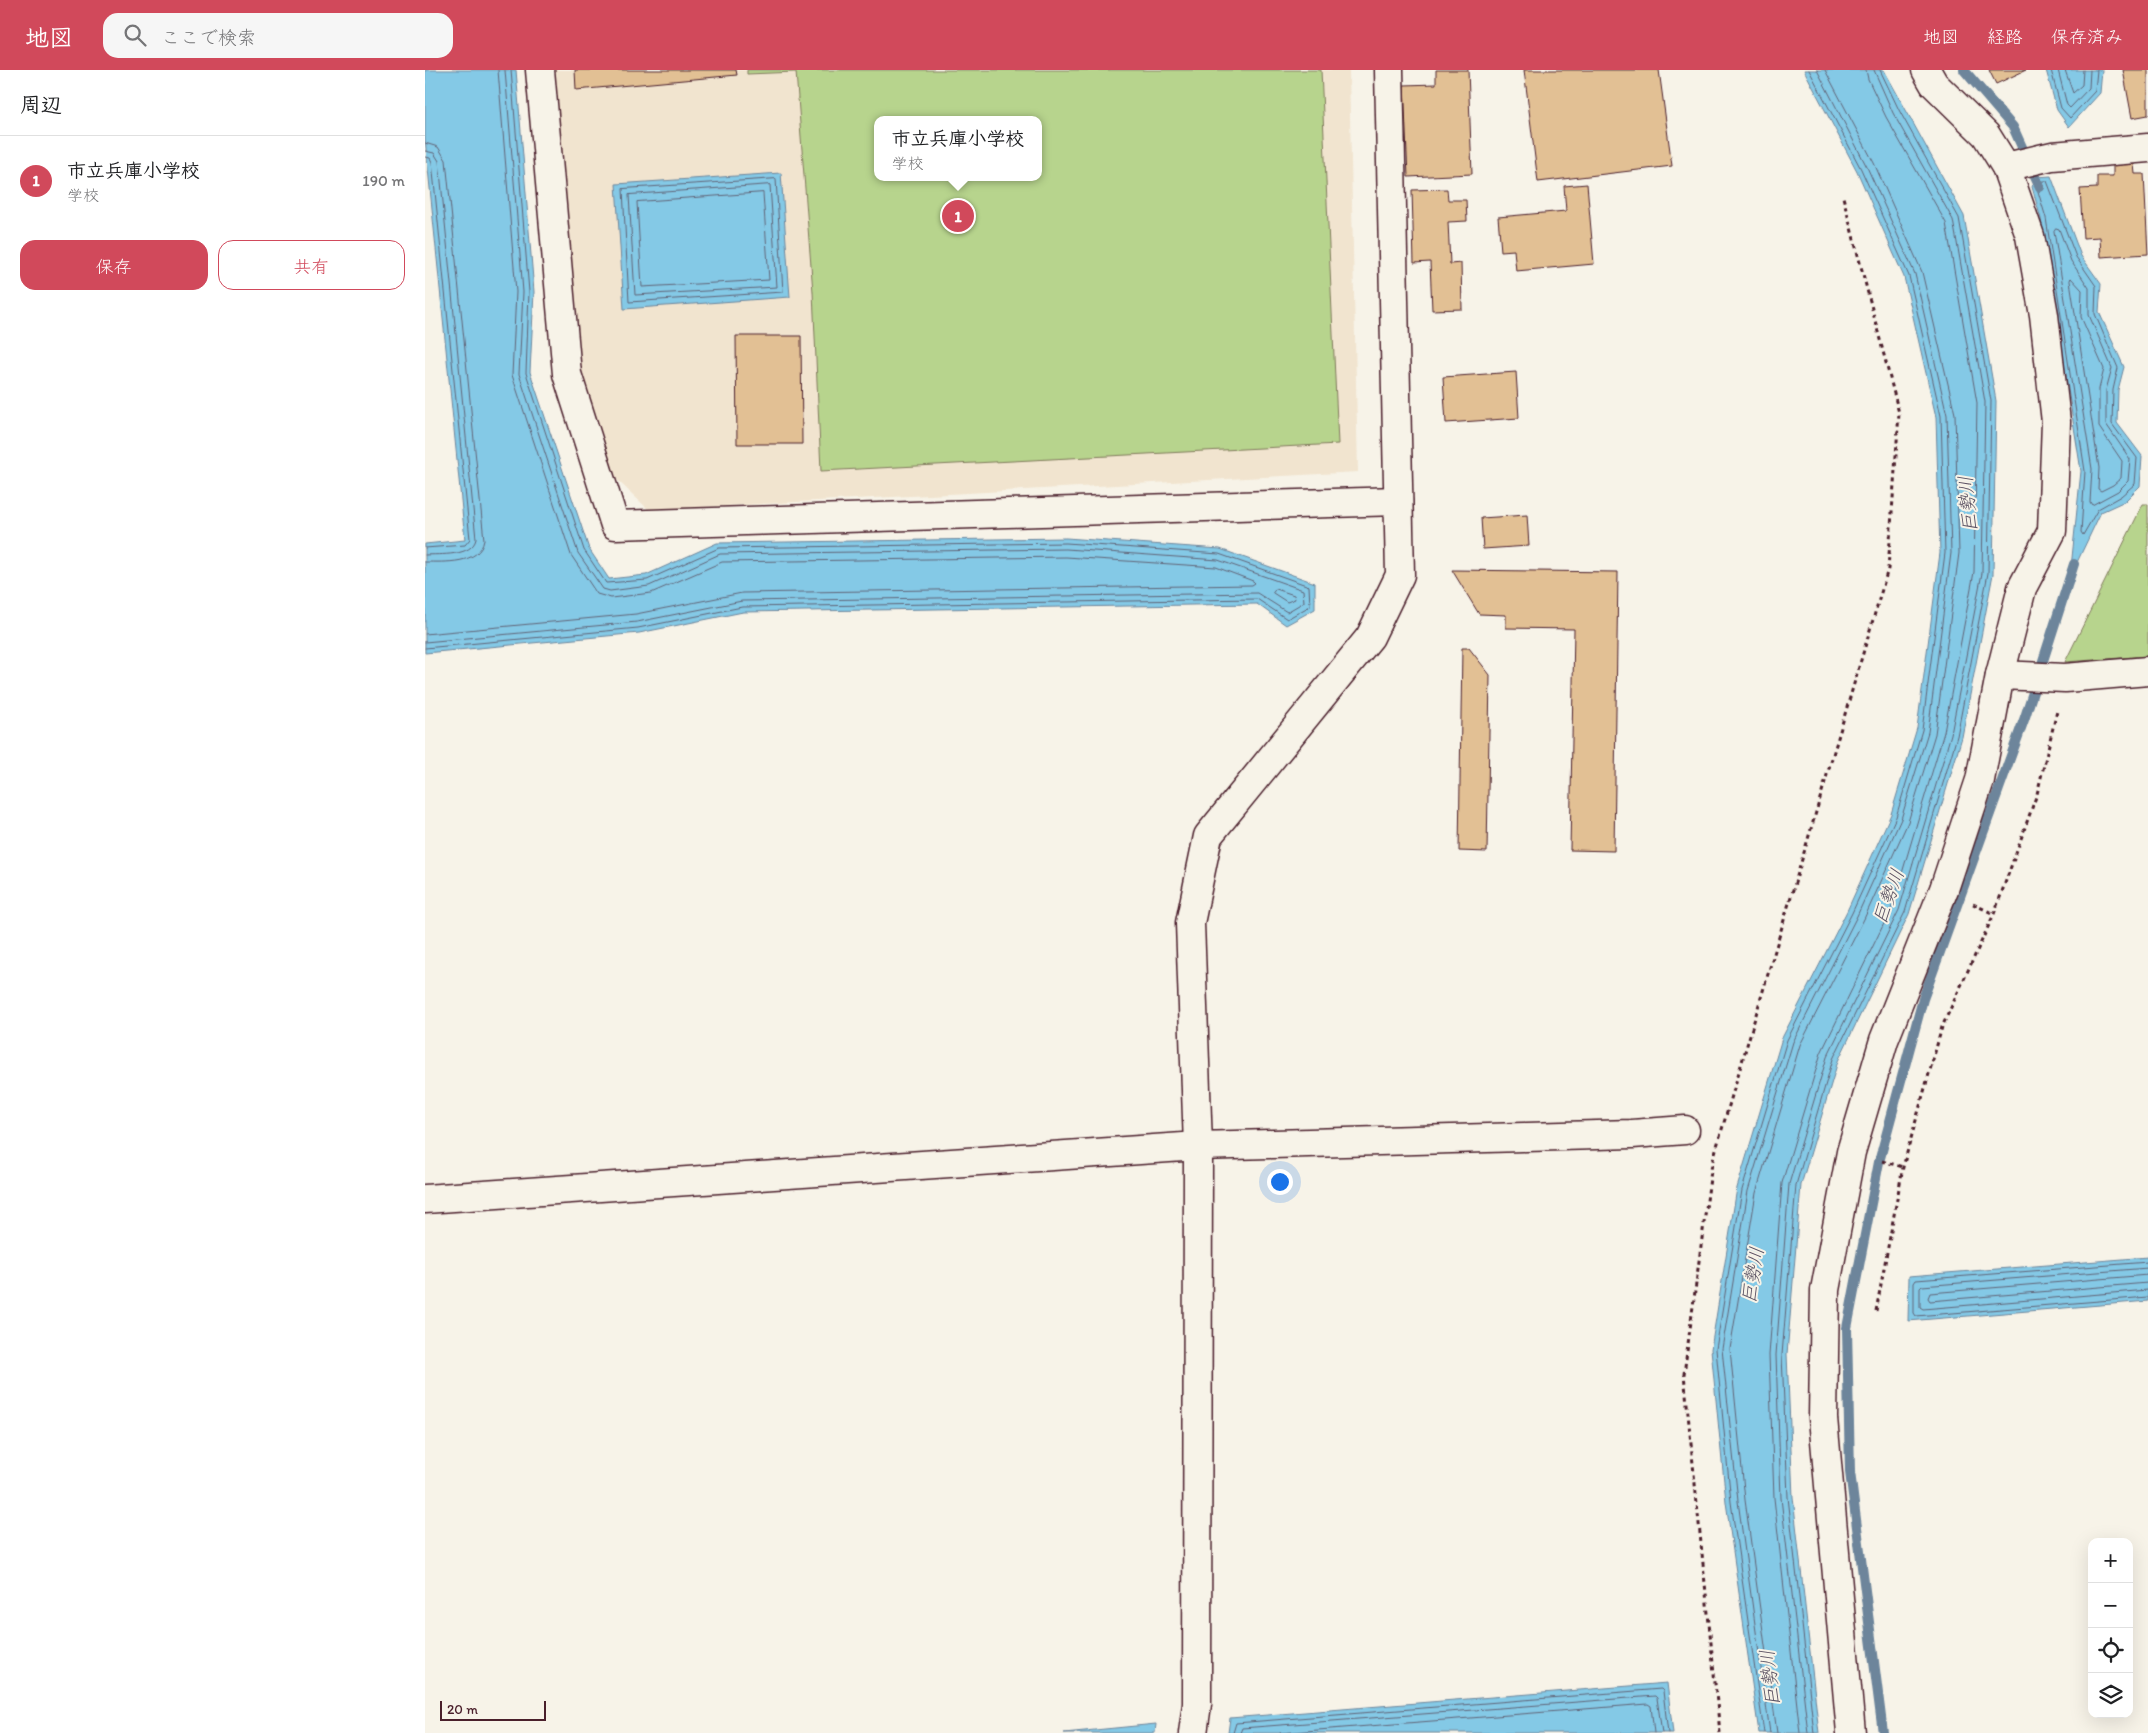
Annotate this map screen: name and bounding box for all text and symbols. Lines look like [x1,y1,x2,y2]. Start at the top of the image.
search box [103,13,453,58]
icon: search [121,21,149,49]
text: 地図 [25,23,73,52]
text: ここで検索 [161,26,256,49]
text: 地図 [1923,26,1959,48]
text: 経路 [1987,26,2023,48]
text: 保存済み [2051,26,2123,48]
text: 周辺 [20,92,62,117]
popup [874,116,1042,181]
text: 市立兵庫小学校 [891,127,1025,150]
text: 学校 [891,154,924,173]
text: 市立兵庫小学校 [67,159,200,182]
text: 1 [32,171,40,190]
text: 190 m [362,171,405,190]
text: 学校 [67,186,99,205]
pin: 1 [942,197,974,235]
button: 保存 [20,240,208,290]
button: 共有 [218,240,405,290]
water label: 巨勢川 [1954,475,1981,533]
water label: 巨勢川 [1868,865,1909,927]
your location [1267,1169,1293,1195]
water label: 巨勢川 [1737,1245,1768,1305]
map controls [2088,1538,2133,1718]
button: + [2088,1538,2133,1583]
button: − [2088,1583,2133,1628]
button: locate [2088,1628,2133,1673]
water label: 巨勢川 [1755,1648,1784,1708]
button: layers [2088,1673,2133,1718]
scale bar [440,1698,546,1721]
text: 20 m [447,1701,478,1718]

